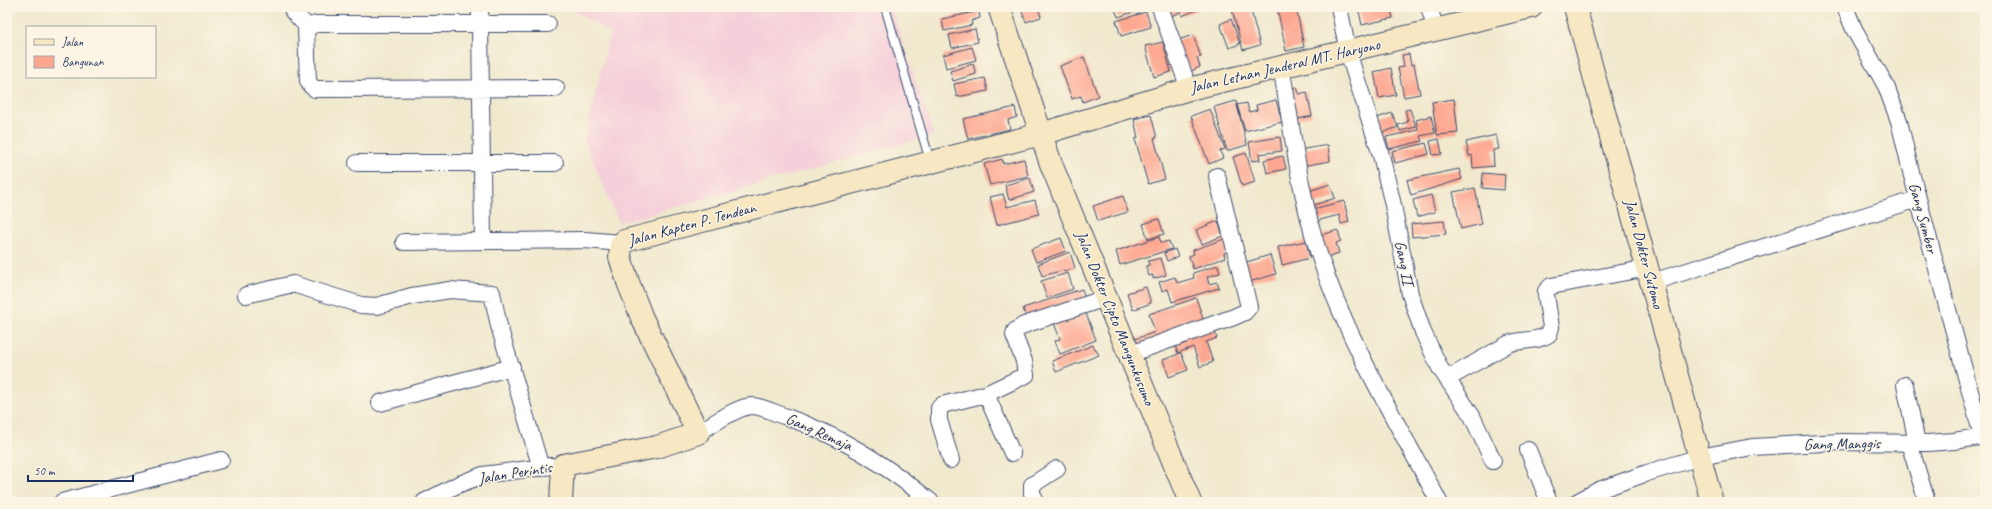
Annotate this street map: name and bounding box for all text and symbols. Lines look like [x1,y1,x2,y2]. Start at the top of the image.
legend [26,26,156,78]
text: Jalan [61,34,84,50]
street label: Jalan Letnan Jenderal MT. Haryono [1187,34,1383,98]
text: Bangunan [62,54,104,70]
street label: Gang Sumber [1904,181,1942,257]
street label: Jalan Dokter Sutomo [1620,196,1669,312]
street label: Jalan Kapten P. Tendean [625,197,759,251]
street label: Jalan Dokter Cipto Mangunkusumo [1070,227,1160,410]
street label: Gang II [1390,239,1419,290]
street label: Gang Remaja [783,409,856,456]
street label: Gang Manggis [1804,433,1882,455]
scale bar [28,457,133,483]
street label: Jalan Perintis [476,457,555,489]
text: 50 m [34,463,56,479]

